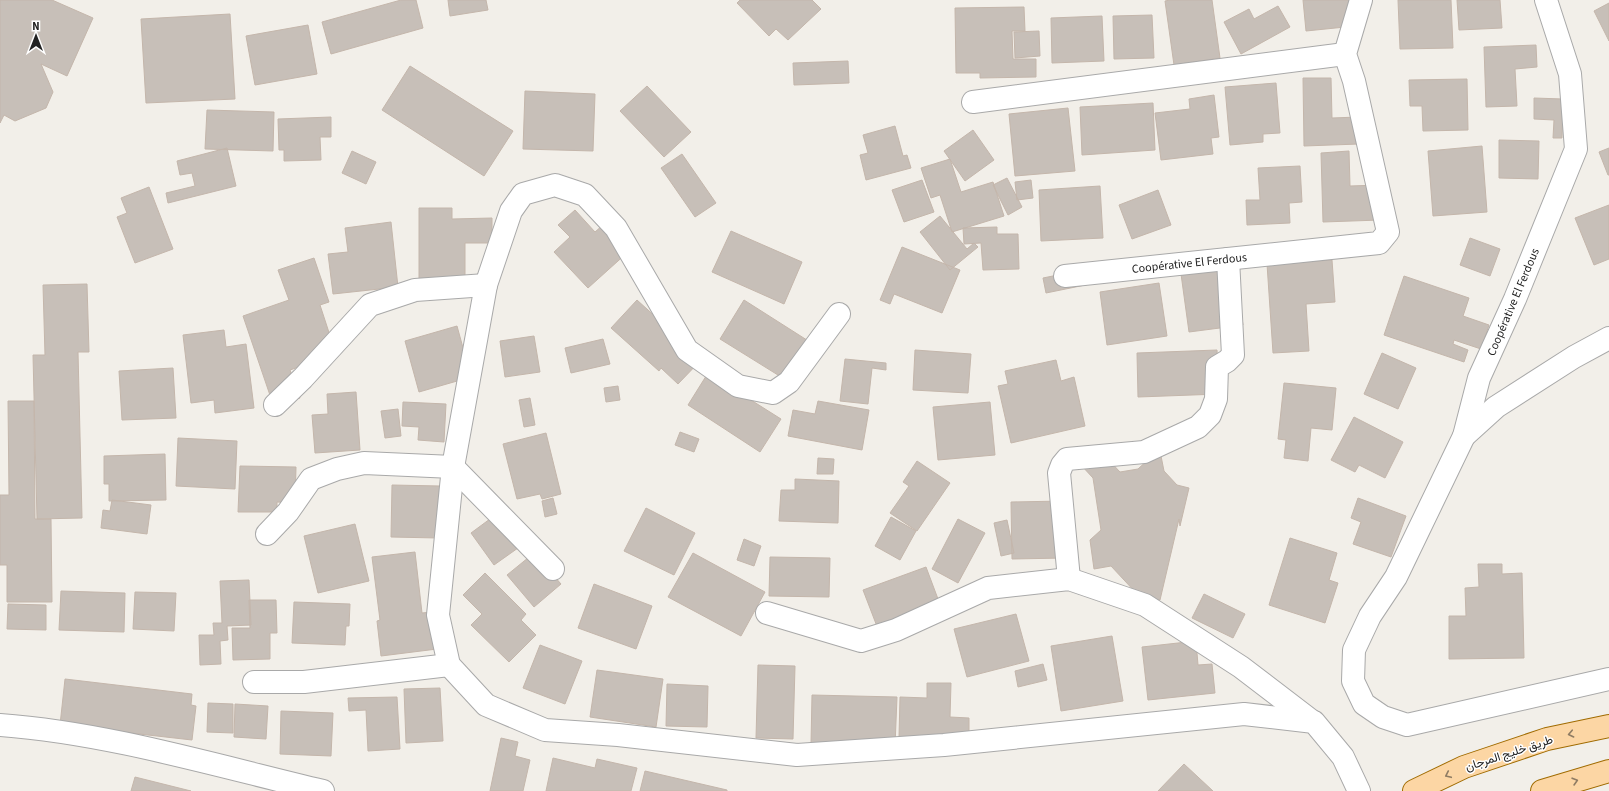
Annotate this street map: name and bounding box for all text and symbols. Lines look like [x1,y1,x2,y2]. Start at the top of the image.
north arrow [16,16,56,56]
text: N [32,19,40,34]
street label: Coopérative El Ferdous [1483,246,1544,359]
street label: Coopérative El Ferdous [1131,249,1248,278]
one-way arrow [1568,729,1574,737]
street label: طريق خليج المرجان [1463,731,1555,776]
one-way arrow [1445,770,1452,778]
one-way arrow [1572,777,1579,786]

